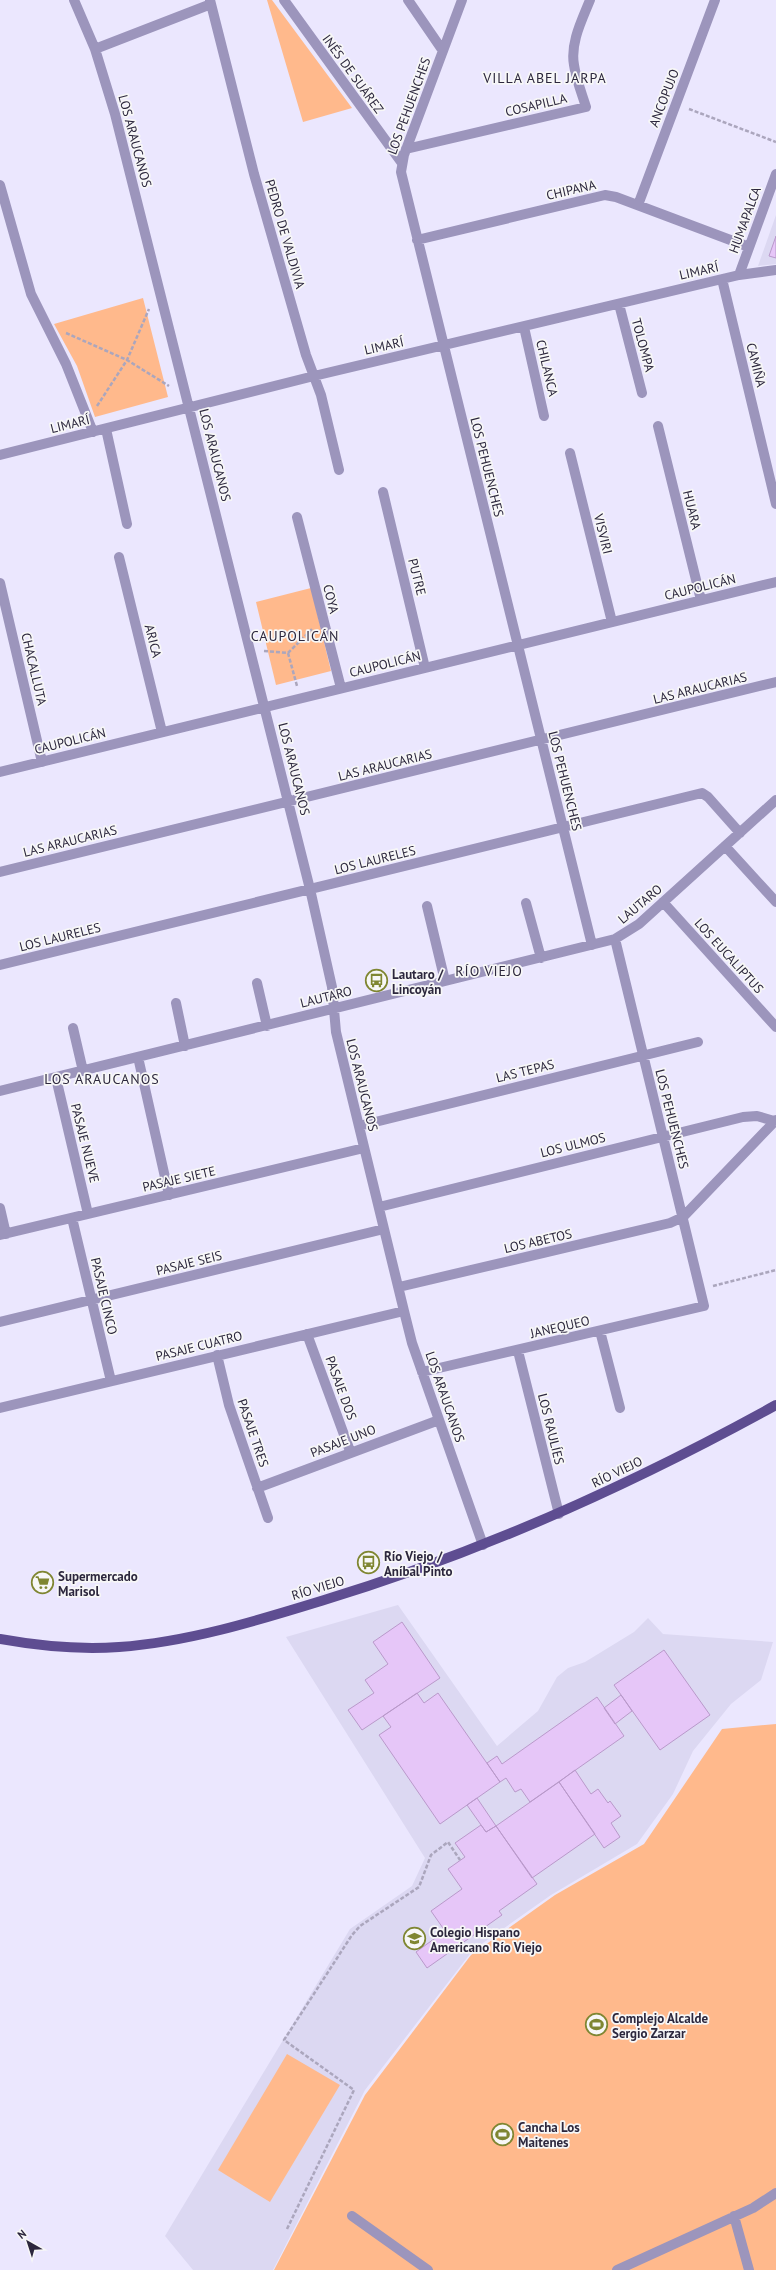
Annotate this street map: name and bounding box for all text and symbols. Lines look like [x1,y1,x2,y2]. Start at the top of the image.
street label: INÉS DE SUÁREZ [319,31,387,117]
street label: LOS PEHUENCHES [384,55,435,157]
street label: ANCOPUJO [645,66,683,129]
district label: VILLA ABEL JARPA [482,69,607,87]
street label: COSAPILLA [504,90,569,120]
street label: LOS ARAUCANOS [114,93,156,189]
street label: CHIPANA [545,176,598,204]
street label: PEDRO DE VALDIVIA [261,177,309,291]
street label: HUMAPALCA [725,184,765,256]
street label: LIMARÍ [678,258,721,284]
street label: TOLOMPA [628,316,658,374]
street label: LIMARÍ [363,333,406,359]
street label: CHILANCA [532,338,562,398]
street label: CAMIÑA [742,341,770,389]
street label: LOS ARAUCANOS [195,407,235,503]
street label: LIMARÍ [49,411,92,437]
street label: LOS PEHUENCHES [466,415,508,519]
street label: HUARA [679,489,705,532]
street label: VISVIRI [590,511,616,556]
street label: PUTRE [404,557,430,597]
street label: CAUPOLICÁN [663,570,737,604]
street label: COYA [319,583,343,616]
street label: ARICA [141,623,165,660]
district label: CAUPOLICÁN [251,627,339,645]
street label: CHACALLUTA [17,631,51,707]
street label: CAUPOLICÁN [348,647,422,681]
street label: LAS ARAUCARIAS [651,668,749,708]
street label: LOS ARAUCANOS [274,721,314,817]
street label: CAUPOLICÁN [33,724,107,758]
street label: LOS PEHUENCHES [544,729,586,833]
street label: LAS ARAUCARIAS [336,745,434,785]
street label: LAS ARAUCARIAS [21,821,119,861]
street label: LOS LAURELES [333,842,418,878]
street label: LAUTARO [614,880,666,928]
street label: LOS EUCALIPTUS [691,915,767,997]
street label: LOS LAURELES [18,919,103,955]
district label: RÍO VIEJO [455,962,523,980]
place label: Lautaro / Lincoyán [392,966,444,998]
bus stop icon: Lautaro / Lincoyán [363,968,389,994]
street label: LAUTARO [298,982,354,1012]
street label: LOS ARAUCANOS [342,1037,382,1133]
street label: LAS TEPAS [494,1056,556,1086]
street label: LOS PEHUENCHES [651,1067,693,1171]
district label: LOS ARAUCANOS [44,1070,160,1088]
street label: PASAJE NUEVE [67,1101,103,1185]
street label: LOS ULMOS [539,1129,607,1161]
street label: PASAJE SIETE [141,1162,217,1196]
street label: LOS ABETOS [502,1225,574,1257]
street label: PASAJE SEIS [154,1247,224,1279]
street label: PASAJE CINCO [87,1256,121,1336]
street label: JANEQUEO [528,1312,591,1342]
street label: PASAJE CUATRO [154,1327,244,1365]
street label: LOS ARAUCANOS [421,1349,469,1445]
street label: PASAJE DOS [322,1354,360,1423]
street label: LOS RAULÍES [534,1392,568,1467]
street label: PASAJE TRES [233,1397,273,1470]
street label: PASAJE UNO [308,1421,378,1461]
street label: RÍO VIEJO [589,1452,645,1492]
place label: Río Viejo / Aníbal Pinto [384,1548,452,1580]
bus stop icon: Río Viejo / Aníbal Pinto [356,1550,382,1576]
place label: Supermercado Marisol [58,1568,138,1600]
supermarket icon: Supermercado Marisol [30,1570,56,1596]
street label: RÍO VIEJO [290,1572,347,1604]
place label: Colegio Hispano Americano Río Viejo [430,1924,542,1956]
school or university icon: Colegio Hispano Americano Río Viejo [402,1926,428,1952]
place label: Complejo Alcalde Sergio Zarzar [612,2010,709,2042]
sports icon: Complejo Alcalde Sergio Zarzar [584,2012,610,2038]
place label: Cancha Los Maitenes [518,2119,580,2151]
sports icon: Cancha Los Maitenes [489,2121,515,2147]
north arrow [8,2222,48,2262]
text: N [14,2227,29,2242]

